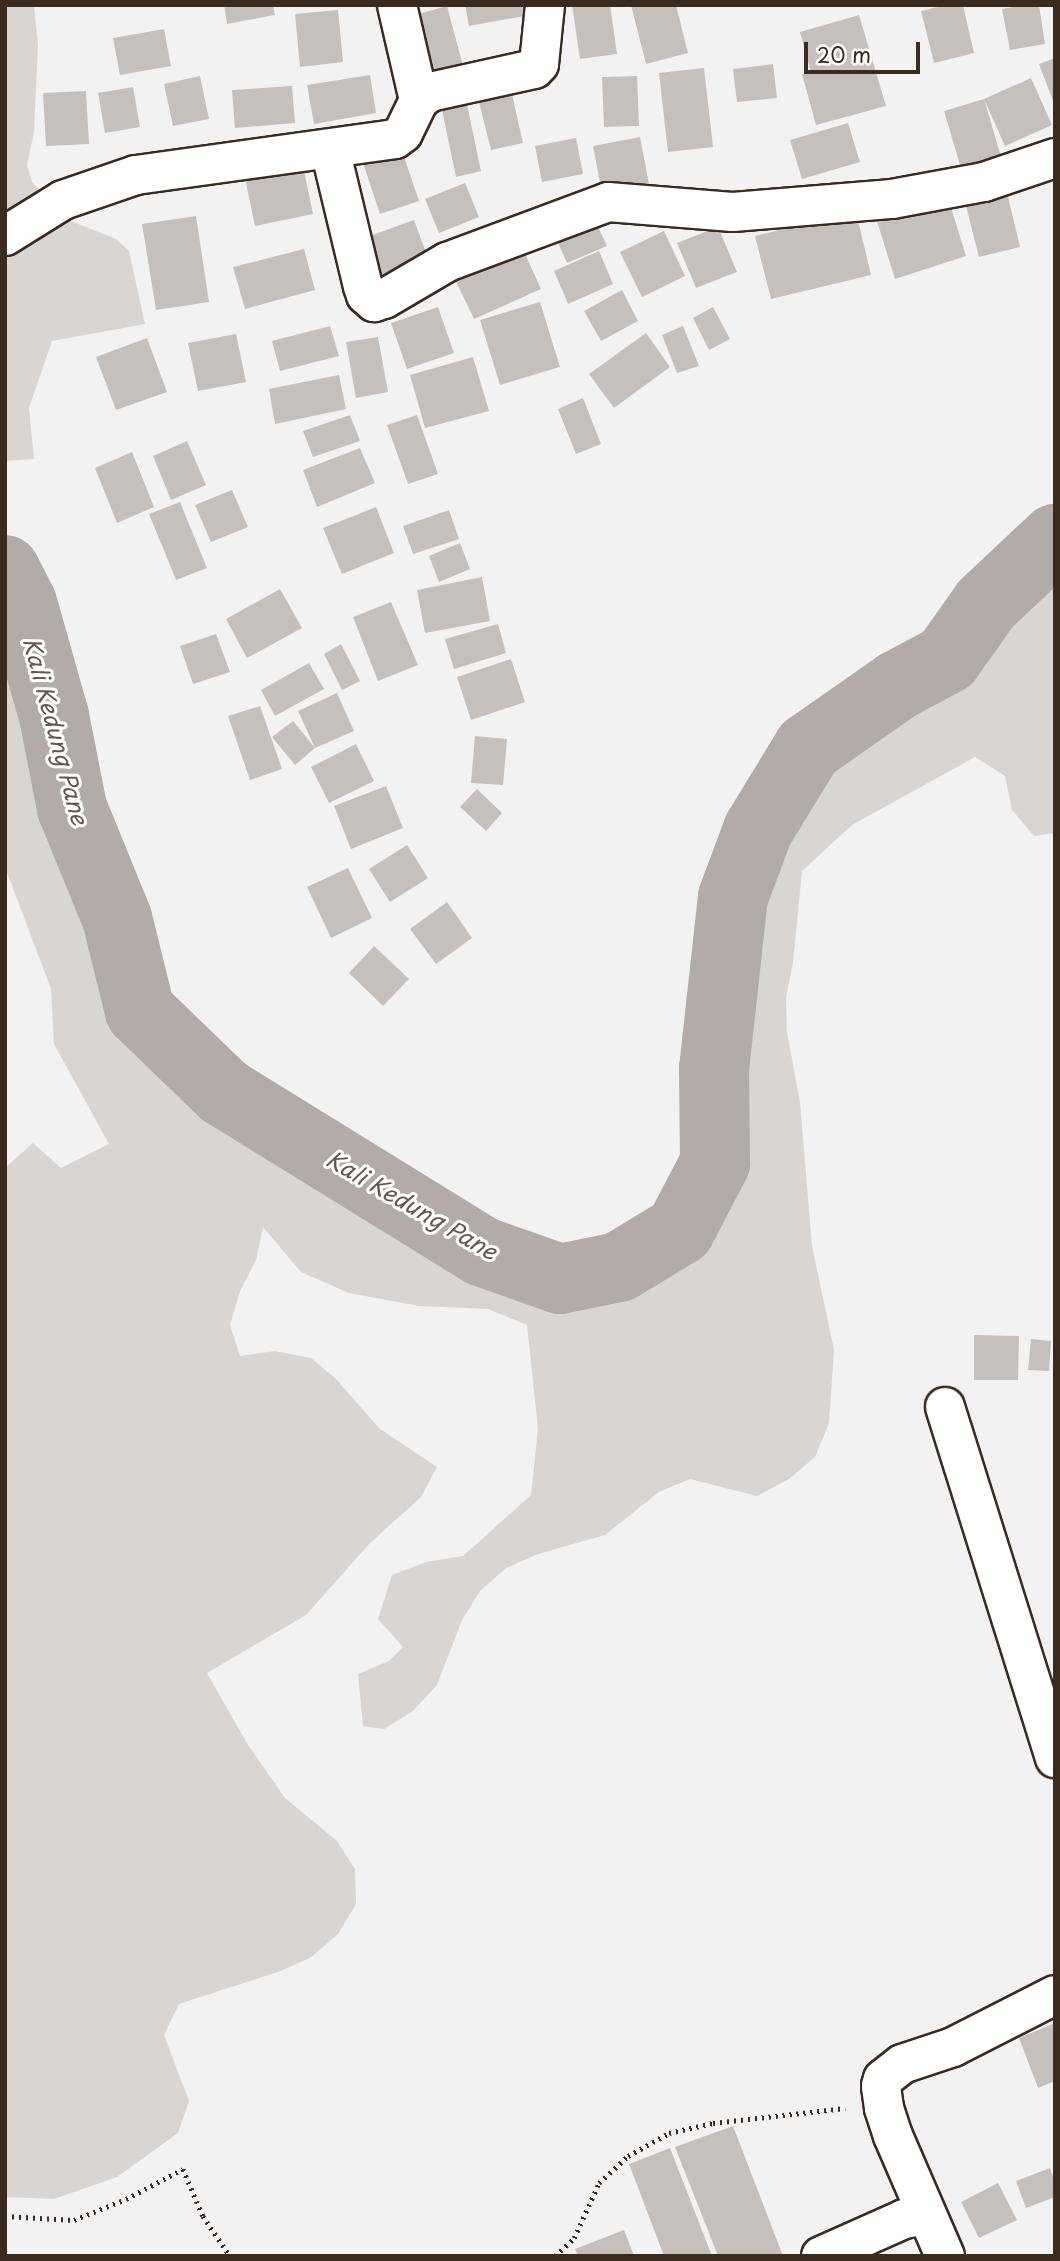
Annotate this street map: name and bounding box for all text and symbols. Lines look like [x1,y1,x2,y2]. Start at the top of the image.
scale bar [808,28,923,72]
text: 20 m [817,38,871,70]
water label: Kali Kedung Pane [18,634,94,828]
water label: Kali Kedung Pane [321,1145,503,1265]

